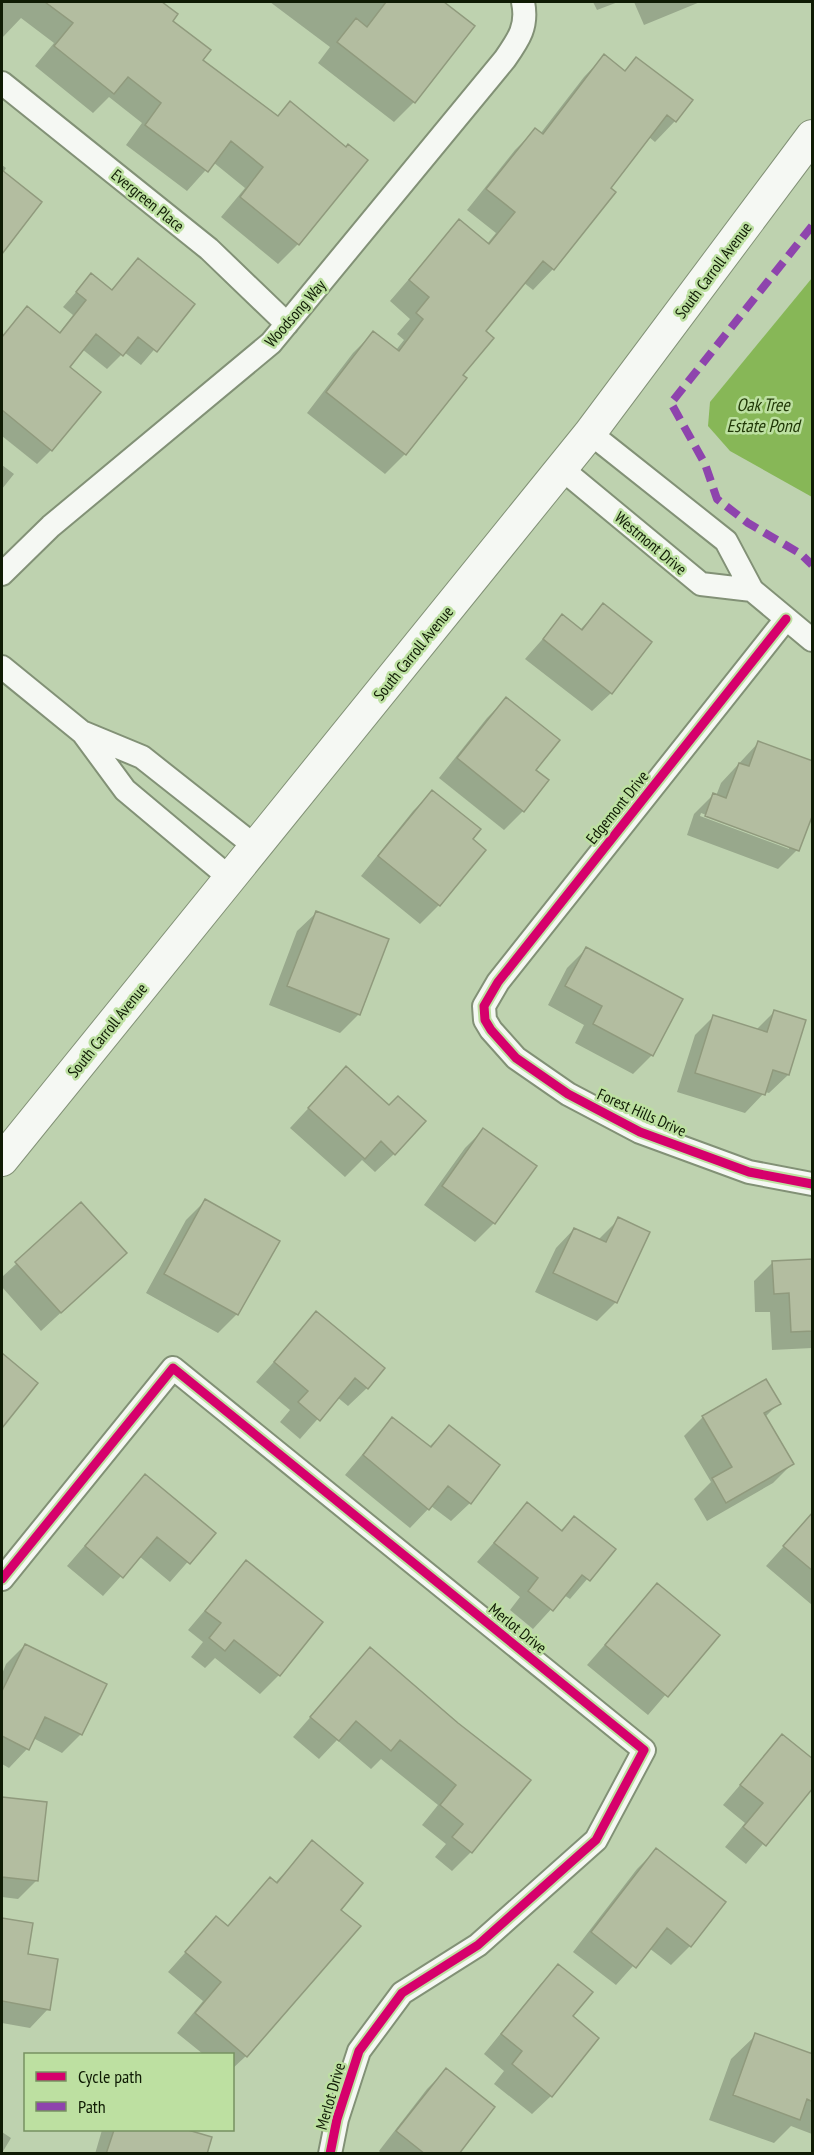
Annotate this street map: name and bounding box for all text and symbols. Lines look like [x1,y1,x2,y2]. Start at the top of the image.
street label: Evergreen Place [107,164,189,236]
street label: South Carroll Avenue [670,218,756,322]
street label: Woodsong Way [260,275,330,351]
water label: Oak Tree Estate Pond [726,393,802,437]
street label: Westmont Drive [611,507,691,579]
street label: South Carroll Avenue [369,602,457,704]
street label: Edgemont Drive [581,766,653,848]
street label: South Carroll Avenue [63,979,151,1081]
street label: Forest Hills Drive [594,1084,690,1140]
street label: Merlot Drive [485,1599,551,1657]
legend [24,2053,234,2131]
street label: Merlot Drive [311,2060,349,2132]
text: Cycle path [78,2065,142,2088]
text: Path [78,2095,106,2118]

